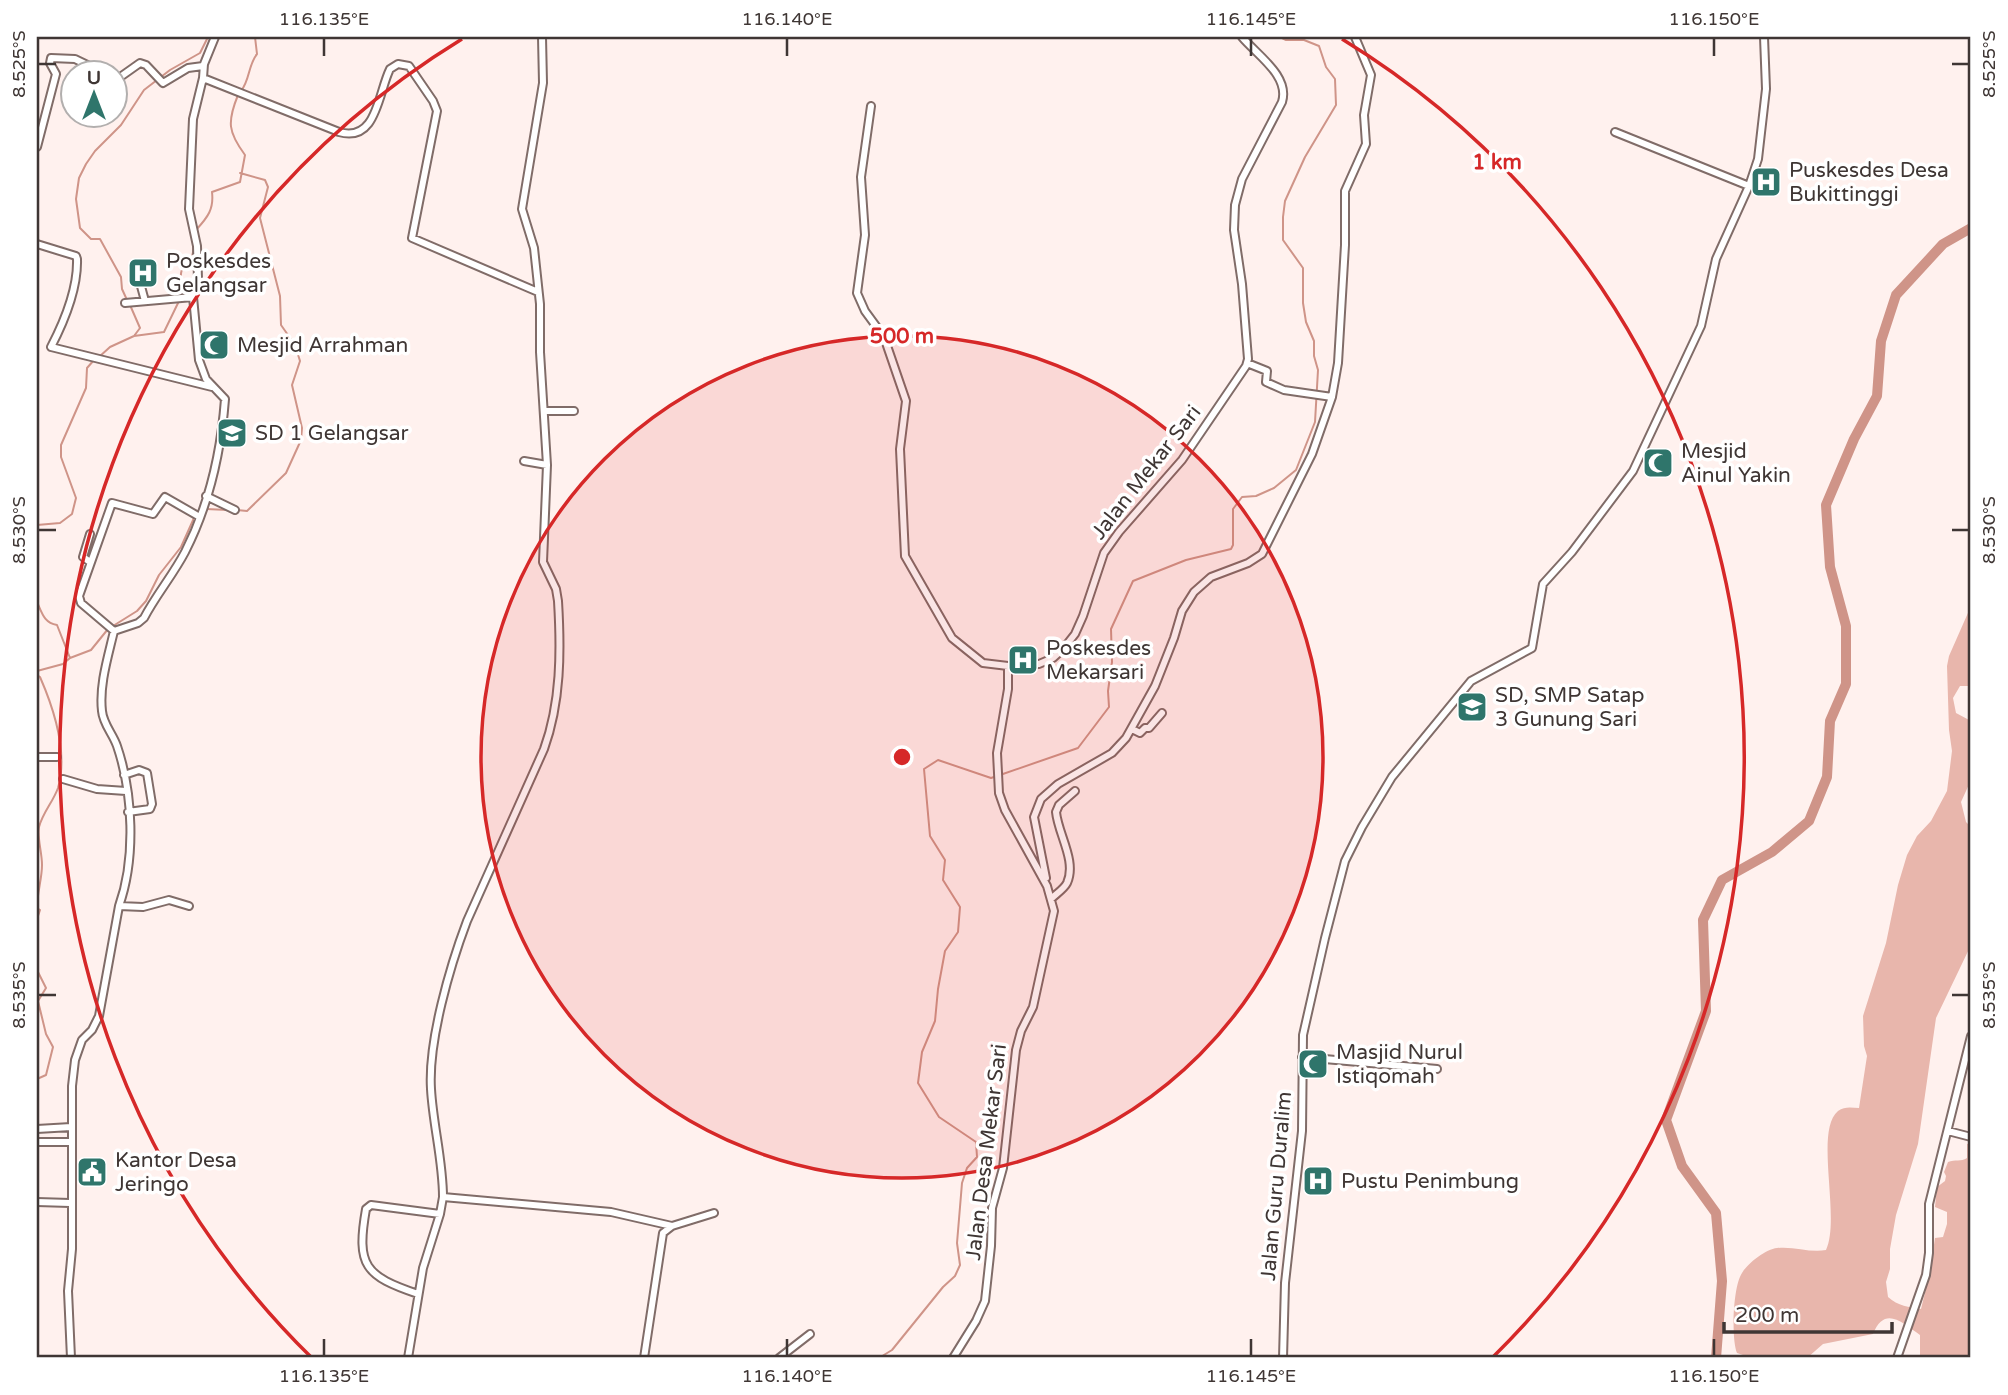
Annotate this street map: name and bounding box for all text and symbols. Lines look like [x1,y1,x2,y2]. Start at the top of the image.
text: 116.135°E [279,8,369,30]
text: 116.140°E [742,8,832,30]
text: 116.145°E [1206,8,1296,30]
text: 116.150°E [1669,8,1759,30]
text: 8.525°S [8,30,30,98]
text: 8.525°S [1978,30,2000,98]
north arrow [60,60,130,130]
text: U [87,67,101,89]
text: 1 km [1472,150,1522,175]
place label: Puskesdes Desa Bukittinggi [1789,158,1949,207]
hospital icon: Puskesdes Desa Bukittinggi [1749,165,1783,199]
place label: Poskesdes Gelangsar [166,249,271,298]
hospital icon: Poskesdes Gelangsar [126,256,160,290]
text: 500 m [870,324,934,349]
mosque icon: Mesjid Arrahman [197,328,231,362]
place label: Mesjid Arrahman [237,333,408,358]
street label: Jalan Mekar Sari [1086,400,1207,544]
school or university icon: SD 1 Gelangsar [215,416,249,450]
place label: SD 1 Gelangsar [255,421,409,446]
place label: Mesjid Ainul Yakin [1681,439,1791,488]
mosque icon: Mesjid Ainul Yakin [1641,446,1675,480]
text: 8.530°S [8,496,30,564]
text: 8.530°S [1978,496,2000,564]
place label: Poskesdes Mekarsari [1046,636,1151,685]
hospital icon: Poskesdes Mekarsari [1006,643,1040,677]
place label: SD, SMP Satap 3 Gunung Sari [1495,683,1644,732]
school or university icon: SD, SMP Satap 3 Gunung Sari [1455,690,1489,724]
centre of rings [890,745,914,769]
text: 8.535°S [8,961,30,1029]
text: 8.535°S [1978,961,2000,1029]
place label: Masjid Nurul Istiqomah [1336,1040,1463,1089]
street label: Jalan Desa Mekar Sari [961,1042,1012,1262]
mosque icon: Masjid Nurul Istiqomah [1296,1047,1330,1081]
street label: Jalan Guru Duralim [1256,1090,1297,1282]
place label: Kantor Desa Jeringo [115,1148,237,1197]
public building icon: Kantor Desa Jeringo [75,1155,109,1189]
hospital icon: Pustu Penimbung [1301,1164,1335,1198]
place label: Pustu Penimbung [1341,1169,1519,1194]
scale bar [1724,1290,1892,1334]
text: 200 m [1735,1303,1799,1328]
text: 116.135°E [279,1365,369,1387]
text: 116.140°E [742,1365,832,1387]
text: 116.145°E [1206,1365,1296,1387]
text: 116.150°E [1669,1365,1759,1387]

